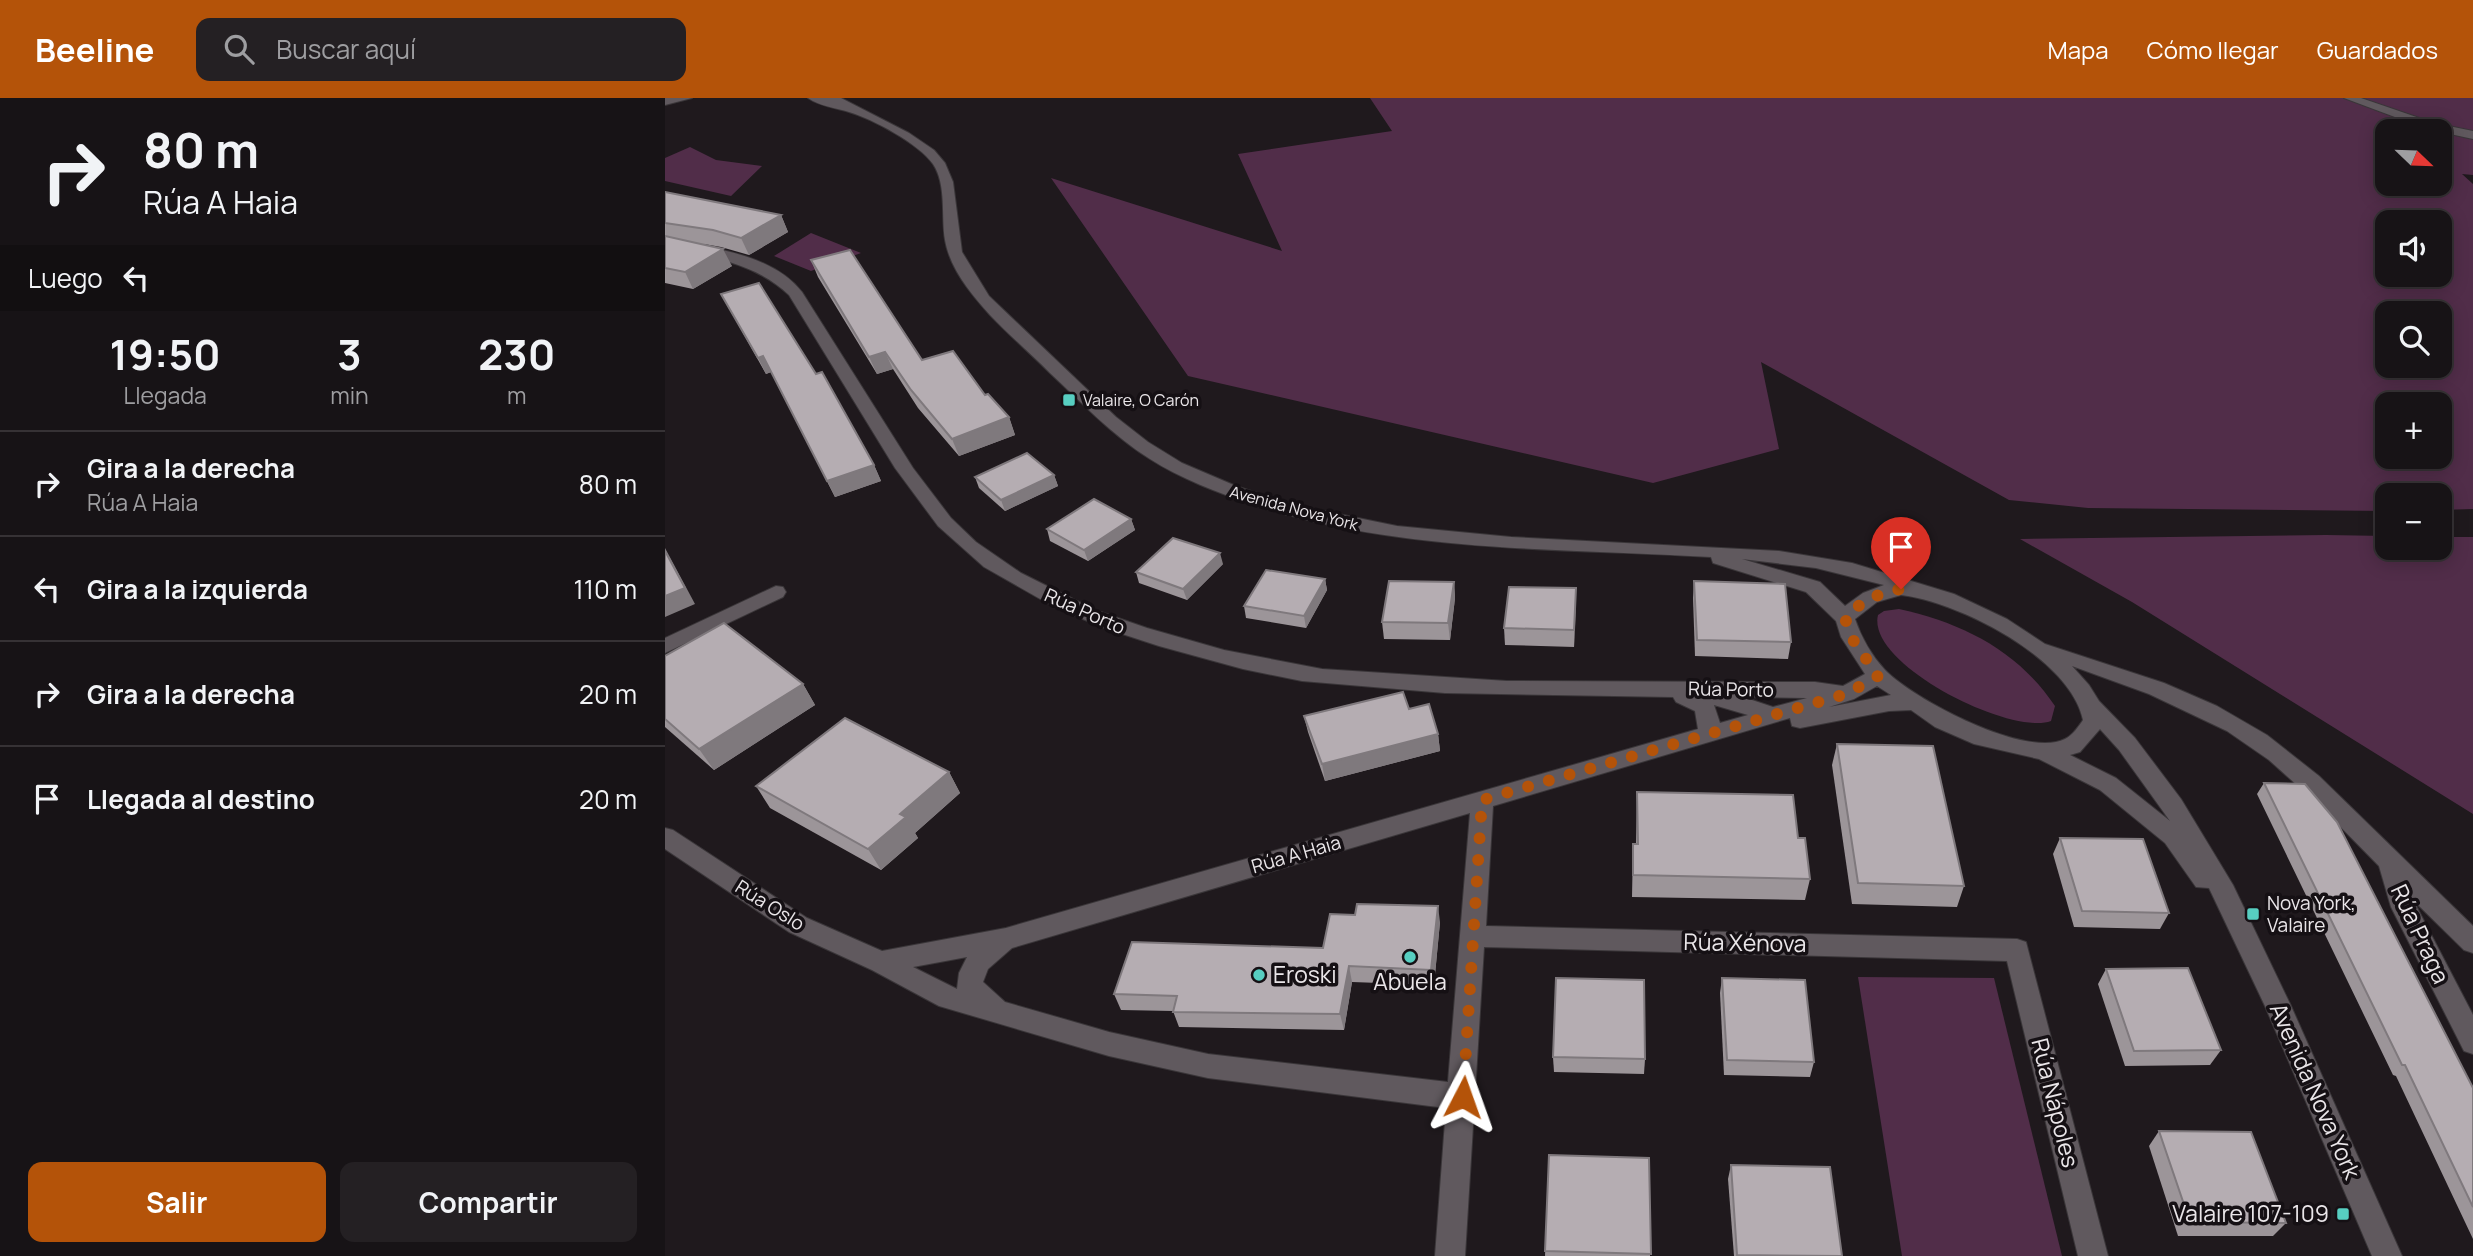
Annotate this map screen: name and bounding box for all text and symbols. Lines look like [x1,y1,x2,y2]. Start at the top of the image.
search box [196,18,686,81]
text: Beeline [35,27,154,72]
icon: search [220,30,258,68]
text: Buscar aquí [276,31,416,67]
text: Mapa [2048,33,2109,66]
text: Cómo llegar [2147,33,2279,66]
text: Guardados [2317,33,2438,66]
text: 80 m [143,116,259,183]
north arrow [2375,119,2452,196]
map controls [2375,119,2452,560]
icon: right [28,126,119,217]
text: Rúa A Haia [143,180,298,224]
button: sound [2375,210,2452,287]
icon: left [117,259,155,297]
text: Luego [28,260,103,296]
button: search [2375,301,2452,378]
text: 19:50 [110,325,221,383]
text: 3 [337,325,362,383]
text: 230 [478,325,555,383]
text: Llegada [123,379,207,411]
text: min [330,379,369,411]
text: m [507,379,527,411]
place label: Valaire, O Carón [1083,389,1199,411]
marker: Valaire, O Carón [1061,392,1077,408]
button: + [2375,392,2452,469]
text: Gira a la derecha [87,450,295,486]
icon: right [28,465,66,503]
text: 80 m [579,466,637,502]
street label: Avenida Nova York [1227,480,1362,536]
button: − [2375,483,2452,560]
text: Rúa A Haia [87,486,198,518]
pin [1871,517,1931,589]
icon: arrive [1882,528,1920,566]
icon: left [28,570,66,608]
text: Gira a la izquierda [87,571,308,607]
text: 110 m [574,571,637,607]
street label: Rúa Porto [1041,582,1129,640]
icon: right [28,675,66,713]
street label: Rúa Porto [1688,675,1774,703]
text: Gira a la derecha [87,676,295,712]
text: 20 m [579,676,637,712]
icon: arrive [28,780,66,818]
text: Llegada al destino [87,781,315,817]
text: 20 m [579,781,637,817]
street label: Rúa A Haia [1248,829,1344,879]
street label: Rúa Oslo [730,874,810,936]
street label: Rúa Praga [2384,879,2458,989]
place label: Nova York, Valaire [2267,890,2356,938]
marker: Nova York, Valaire [2245,906,2261,922]
street label: Rúa Xénova [1683,925,1807,959]
marker: Abuela [1402,949,1418,965]
place label: Eroski [1273,958,1337,990]
place label: Abuela [1373,965,1447,997]
marker: Eroski [1251,967,1267,983]
street label: Avenida Nova York [2263,998,2369,1184]
street label: Rúa Nápoles [2024,1035,2087,1171]
position arrow [1426,1060,1500,1134]
button: Salir [28,1162,326,1242]
button: Compartir [340,1162,637,1242]
place label: Valaire 107-109 [2172,1197,2329,1229]
marker: Valaire 107-109 [2335,1206,2351,1222]

